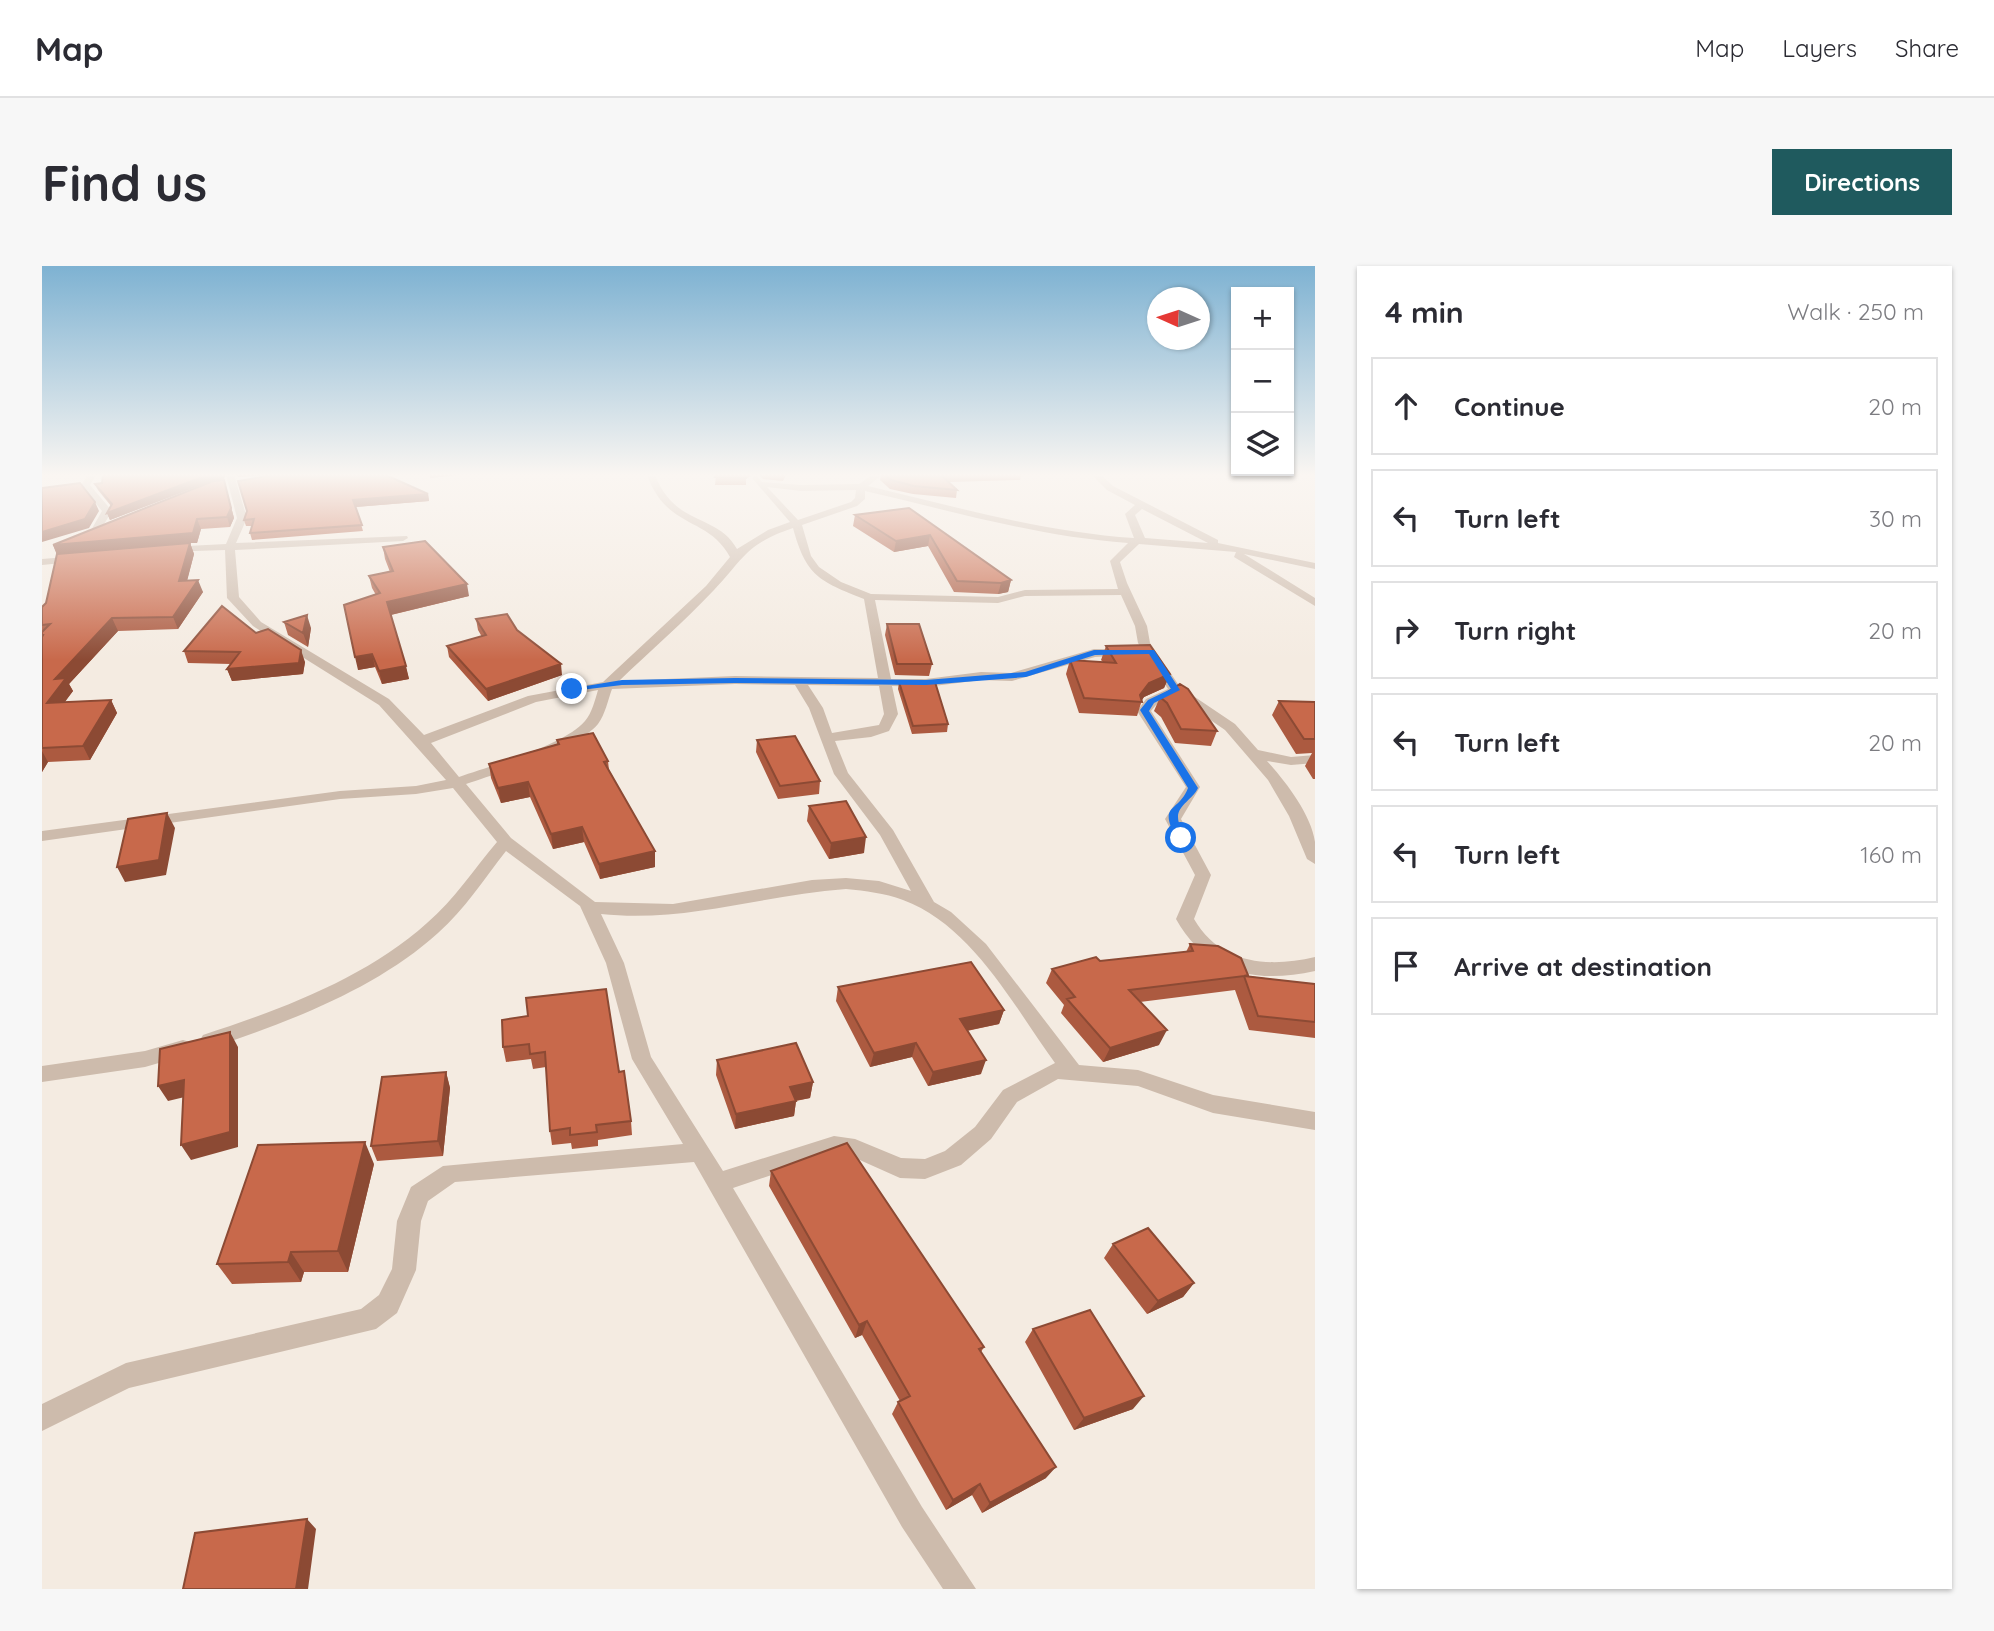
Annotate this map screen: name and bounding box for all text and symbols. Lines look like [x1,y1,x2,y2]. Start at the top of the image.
text: Map [35,28,103,69]
text: Map [1695,33,1744,63]
text: Layers [1782,33,1857,63]
text: Share [1895,33,1959,63]
button: Directions [1772,149,1952,215]
text: Find us [42,152,207,213]
north arrow [1147,287,1210,350]
map controls [1231,287,1294,476]
button: + [1231,287,1294,350]
text: 4 min [1385,293,1464,331]
text: Walk · 250 m [1787,297,1924,326]
button: − [1231,350,1294,413]
icon: ahead [1387,387,1425,425]
text: Continue [1454,390,1565,423]
text: 20 m [1868,392,1922,421]
button: layers [1231,413,1294,476]
icon: left [1387,499,1425,537]
text: Turn left [1454,502,1561,535]
text: 30 m [1869,504,1922,533]
icon: right [1387,611,1425,649]
text: Turn right [1454,614,1576,647]
text: 20 m [1868,616,1922,645]
route end [556,673,587,704]
icon: left [1387,723,1425,761]
text: Turn left [1454,726,1561,759]
text: 20 m [1868,728,1922,757]
route start [1165,822,1196,853]
icon: left [1387,835,1425,873]
text: Turn left [1454,838,1561,871]
text: 160 m [1860,840,1922,869]
icon: arrive [1387,947,1425,985]
text: Arrive at destination [1454,950,1712,983]

